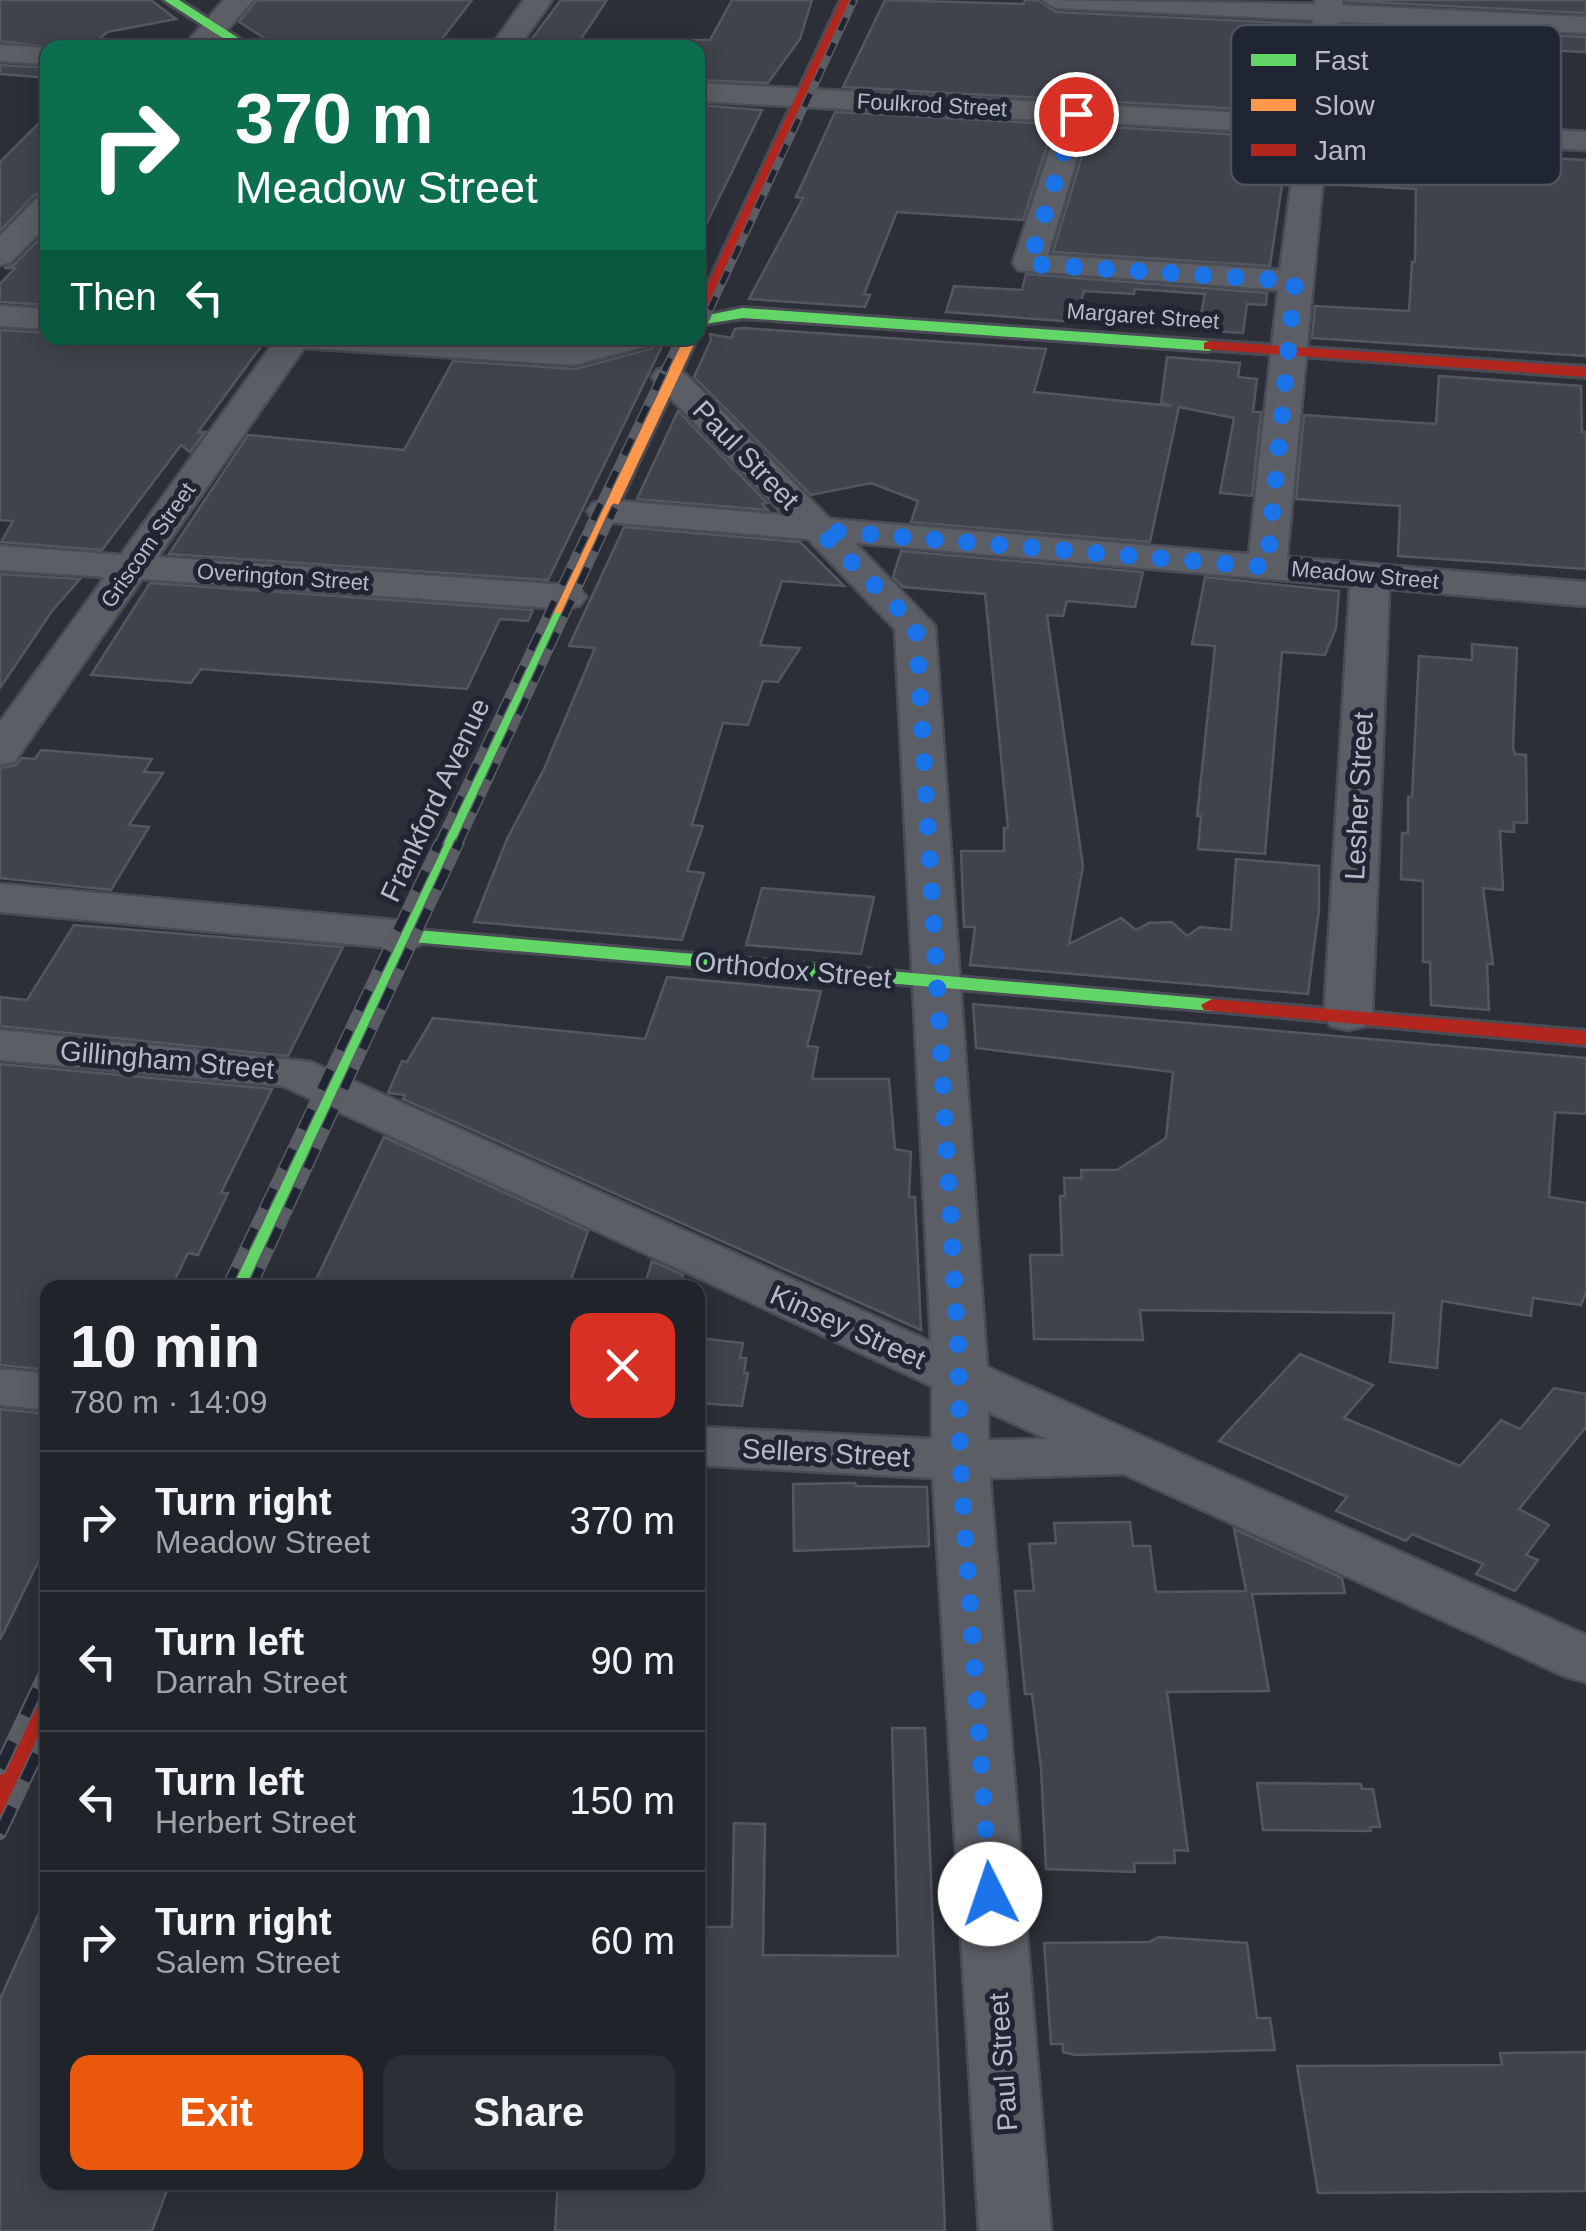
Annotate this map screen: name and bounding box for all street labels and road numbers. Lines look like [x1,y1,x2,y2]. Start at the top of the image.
street label: Foulkrod Street [856,89,1008,121]
street label: Margaret Street [1066,298,1220,334]
street label: Paul Street [687,394,805,516]
street label: Griscom Street [96,478,200,612]
street label: Meadow Street [1290,556,1440,594]
street label: Overington Street [196,559,370,595]
street label: Frankford Avenue [374,694,496,906]
street label: Lesher Street [1339,711,1379,881]
street label: Orthodox Street [693,946,893,994]
street label: Gillingham Street [59,1035,276,1085]
street label: Kinsey Street [766,1279,931,1375]
street label: Sellers Street [741,1433,911,1473]
street label: Paul Street [983,1992,1023,2132]

